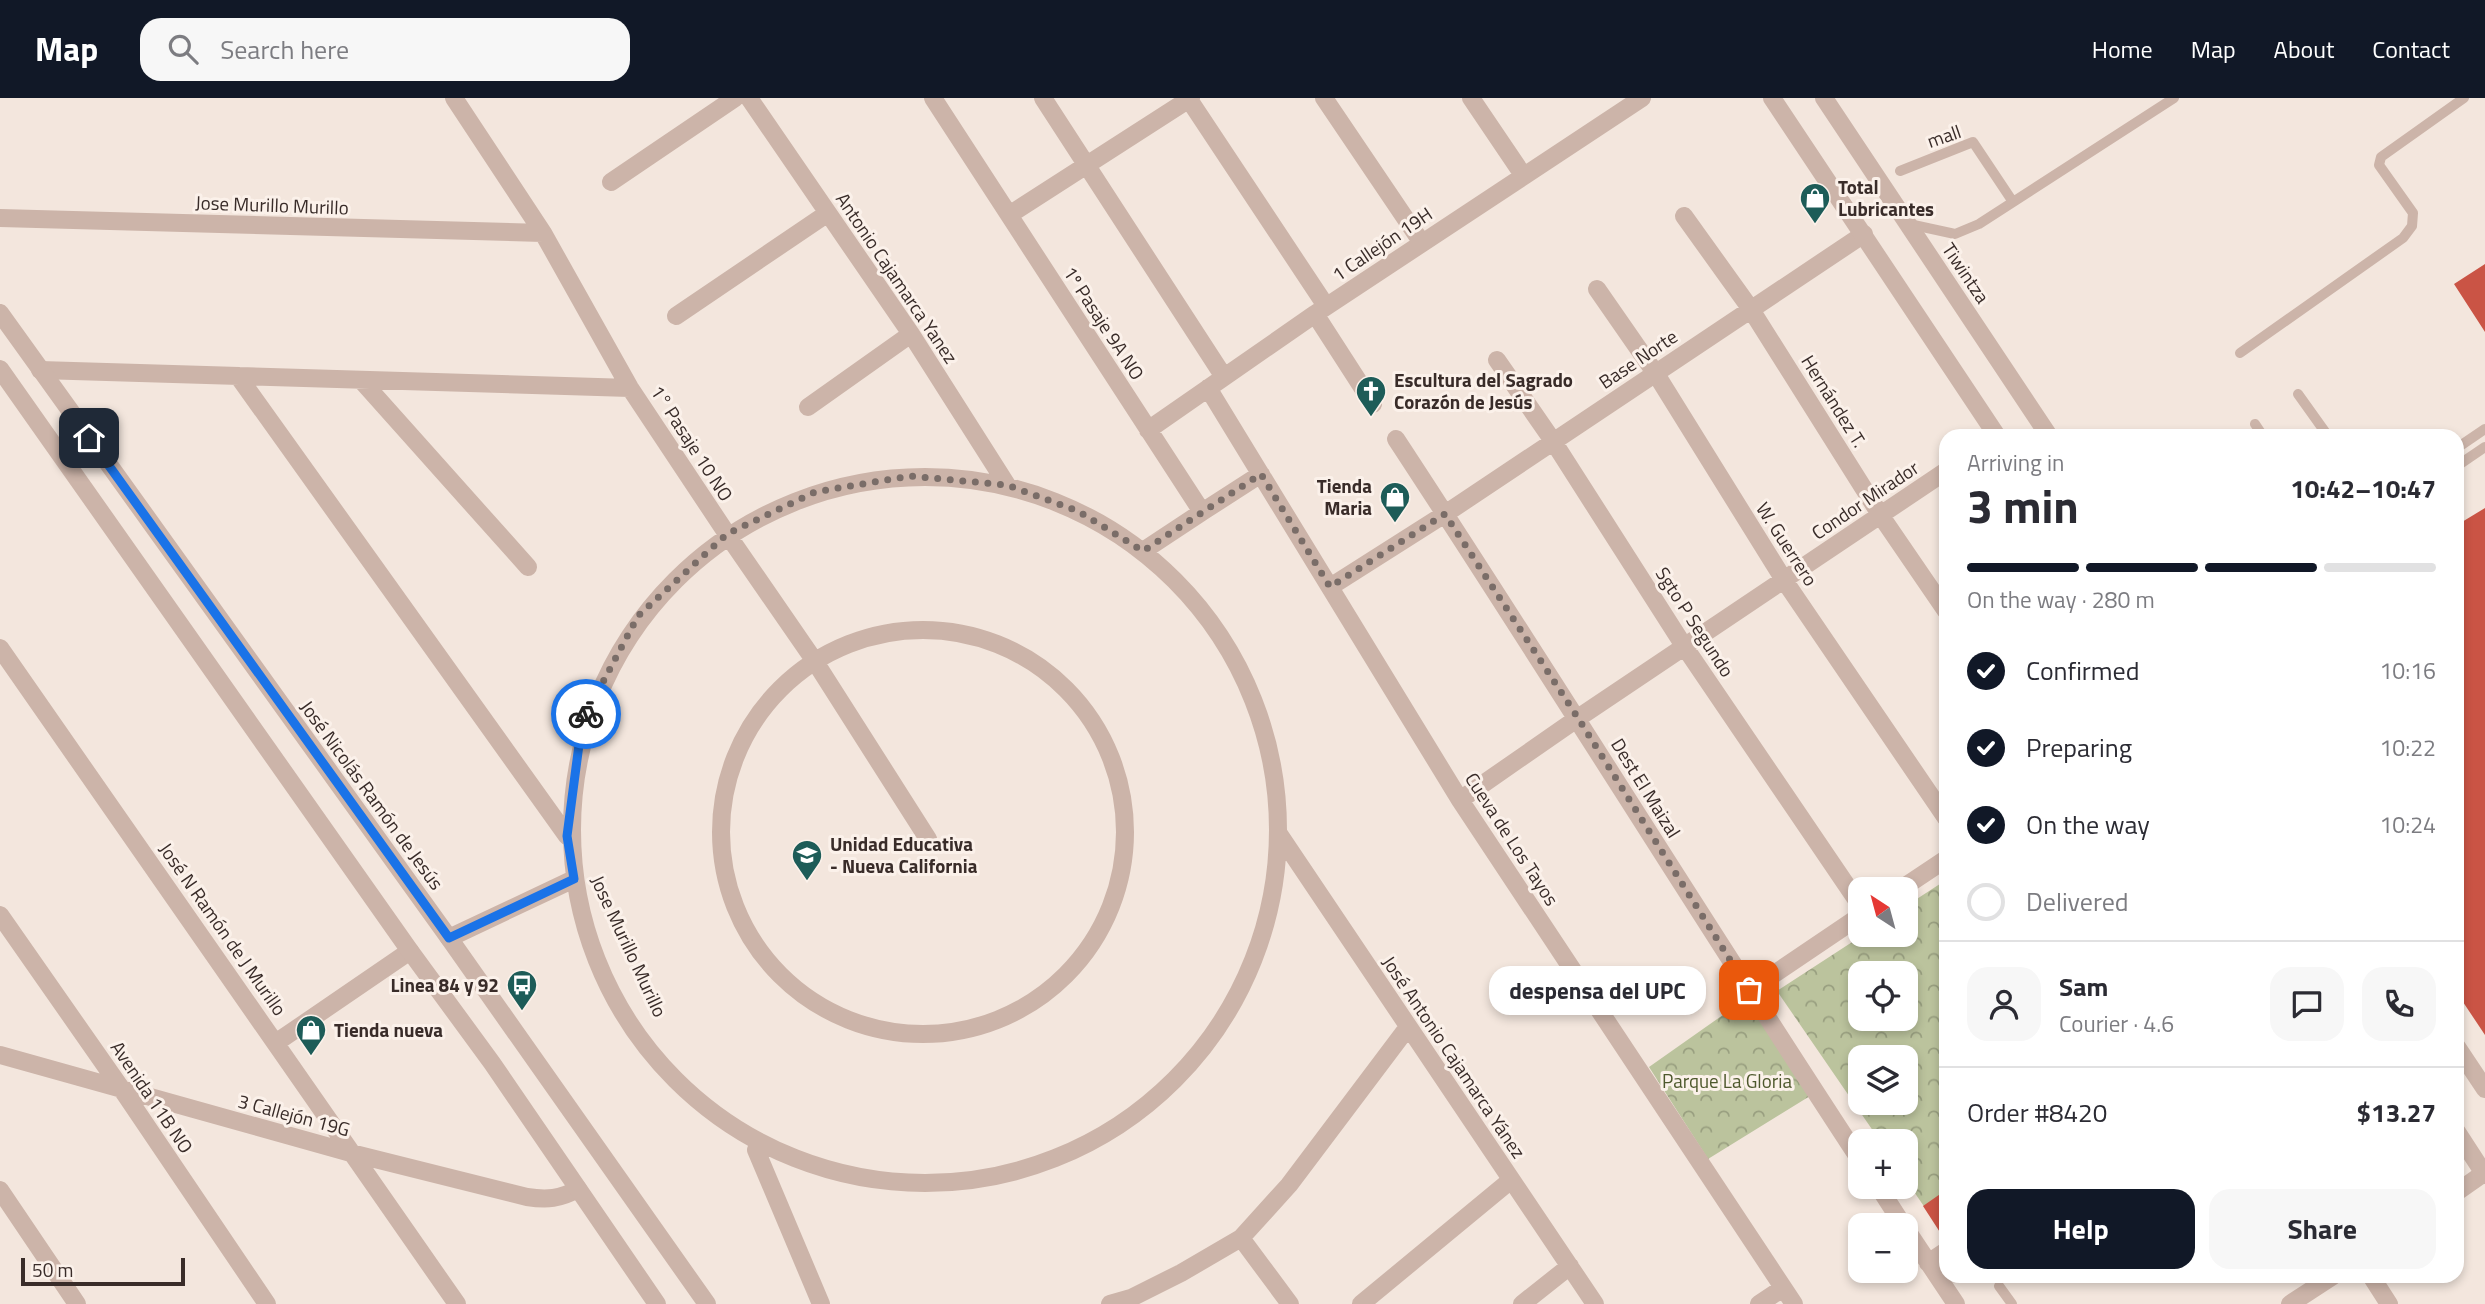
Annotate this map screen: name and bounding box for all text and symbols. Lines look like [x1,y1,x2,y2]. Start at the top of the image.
search box [140,18,630,81]
text: Map [35,24,98,74]
icon: search [164,30,202,68]
text: Search here [220,30,349,69]
text: Home [2092,31,2153,67]
text: Map [2191,31,2236,67]
text: About [2274,31,2334,67]
text: Contact [2372,31,2450,67]
street label: mall [1923,116,1965,155]
place label: Total Lubricantes [1838,172,1934,223]
shop icon: Total Lubricantes [1798,181,1832,225]
street label: Antonio Cajamarca Yanez [829,186,966,369]
street label: Jose Murillo Murillo [195,187,349,222]
street label: 1 Callejón 19H [1326,199,1438,288]
street label: Tiwintza [1935,237,1998,309]
street label: 1º Pasaje 9A NO [1057,260,1152,385]
street label: Base Norte [1593,322,1683,396]
street label: Hernández T. [1795,349,1874,453]
place label: Escultura del Sagrado Corazón de Jesús [1394,365,1573,416]
church icon: Escultura del Sagrado Corazón de Jesús [1354,374,1388,418]
street label: 1° Pasaje 10 NO [644,379,741,507]
pin [59,408,119,468]
icon: home [70,419,108,457]
text: Arriving in [1967,445,2064,480]
street label: Condor Mirador [1805,453,1925,546]
text: 10:42–10:47 [2290,469,2436,508]
place label: Tienda Maria [1317,471,1372,522]
text: 3 min [1967,471,2079,541]
shop icon: Tienda Maria [1378,480,1412,524]
street label: W. Guerrero [1749,496,1825,591]
street label: Sgto P Segundo [1649,561,1742,683]
text: On the way · 280 m [1967,582,2155,617]
text: Confirmed [2026,651,2140,690]
icon: check [1967,652,2005,690]
text: 10:16 [2379,653,2436,688]
courier [551,679,621,749]
street label: José Nicolás Ramón de Jesús [294,694,451,896]
icon: bike [567,695,605,733]
text: Preparing [2026,728,2132,767]
icon: check [1967,729,2005,767]
text: 10:22 [2379,730,2436,765]
street label: Dest El Maizal [1604,732,1689,843]
street label: Cueva de Los Tayos [1458,766,1567,911]
text: On the way [2026,805,2150,844]
icon: check [1967,806,2005,844]
text: 10:24 [2379,807,2436,842]
place label: Unidad Educativa - Nueva California [830,829,978,880]
street label: José N Ramón de J Murillo [153,836,294,1021]
school or university icon: Unidad Educativa - Nueva California [790,838,824,882]
street label: Jose Murillo Murillo [584,870,675,1021]
north arrow [1848,877,1918,947]
map controls [1848,877,1918,1283]
text: Delivered [2026,882,2129,921]
street label: José Antonio Cajamarca Yánez [1376,950,1533,1164]
pin [1719,960,1779,1020]
button: locate [1848,961,1918,1031]
callout: despensa del UPC [1490,966,1707,1015]
button: person [1967,967,2041,1041]
text: Sam [2059,967,2108,1006]
button: chat [2270,967,2344,1041]
button: phone [2362,967,2436,1041]
bus stop icon: Linea 84 y 92 [505,968,539,1012]
place label: Linea 84 y 92 [391,970,499,999]
icon: bag [1730,971,1768,1009]
text: despensa del UPC [1509,973,1686,1008]
text: Courier · 4.6 [2059,1006,2174,1041]
shop icon: Tienda nueva [294,1013,328,1057]
place label: Tienda nueva [334,1015,443,1044]
street label: Avenida 11B NO [104,1035,201,1159]
button: layers [1848,1045,1918,1115]
park label: Parque La Gloria [1662,1066,1793,1095]
street label: 3 Callejón 19G [235,1086,353,1143]
text: Order #8420 [1967,1093,2107,1132]
text: $13.27 [2357,1093,2436,1132]
button: + [1848,1129,1918,1199]
button: Help [1967,1189,2195,1269]
button: Share [2209,1189,2436,1269]
button: − [1848,1213,1918,1283]
scale bar [21,1255,186,1287]
text: 50 m [32,1255,73,1284]

